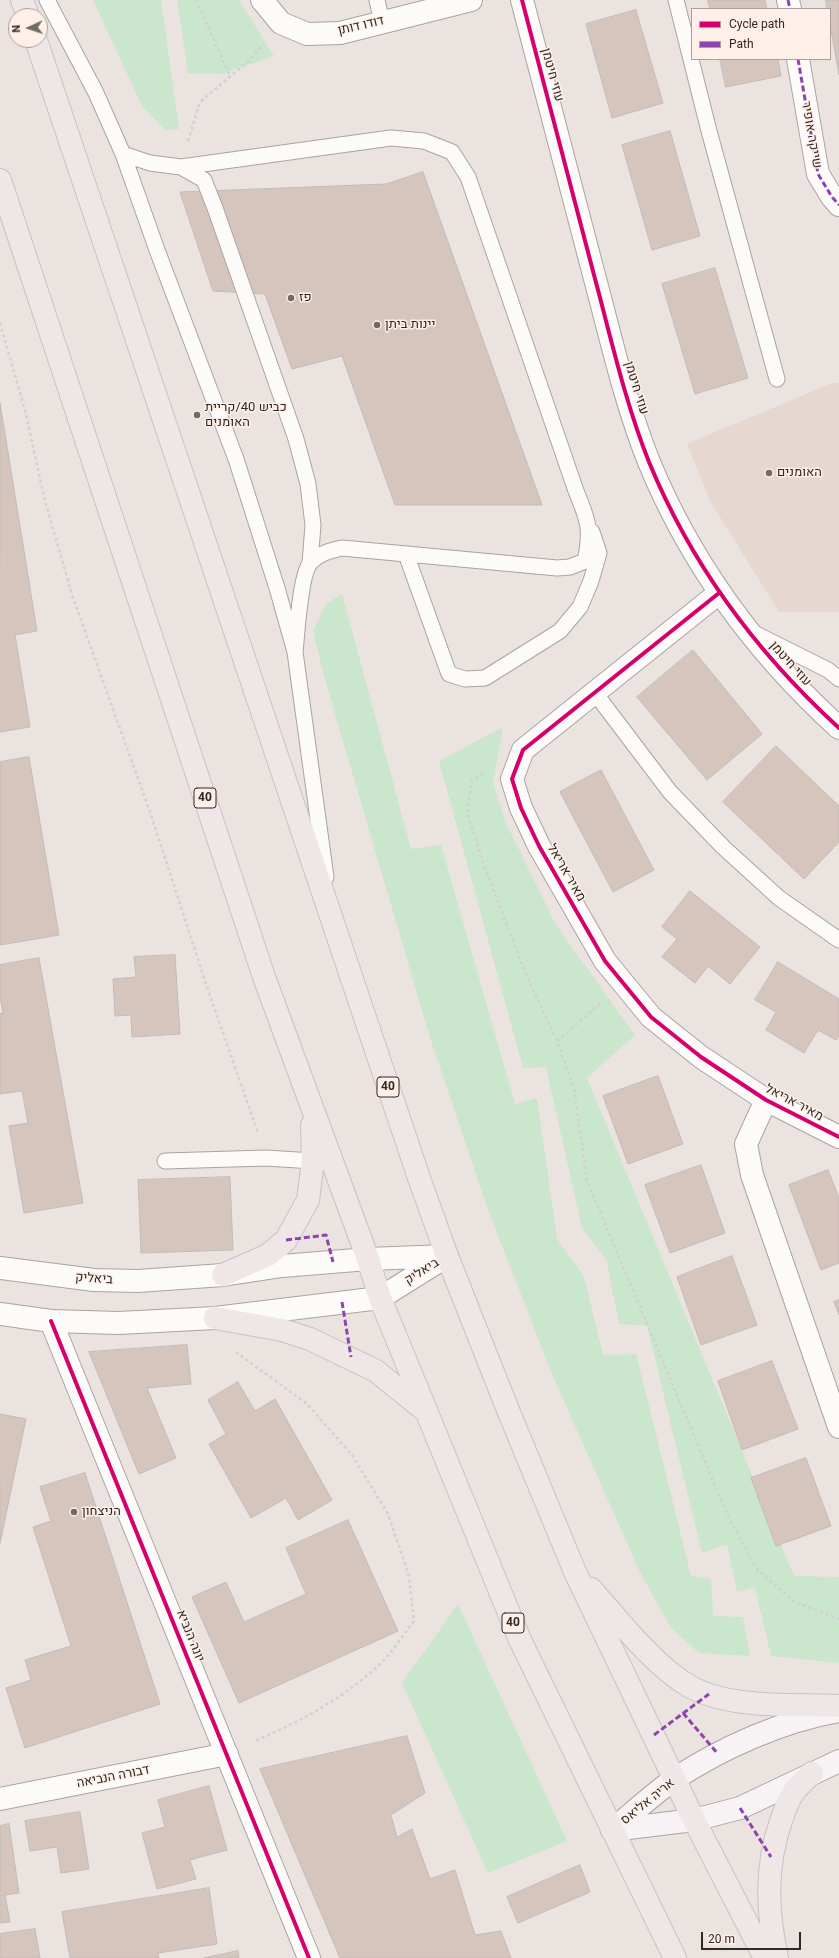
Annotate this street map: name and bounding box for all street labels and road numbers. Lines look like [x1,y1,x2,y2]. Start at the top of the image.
street label: דודו דותן [336,13,386,39]
street label: עוזי חיטמן [537,46,567,104]
street label: שייקה אופיר [797,100,825,170]
street label: עוזי חיטמן [621,359,651,417]
street label: עוזי חיטמן [766,638,814,690]
road number: 40 [194,788,216,808]
street label: מאיר אריאל [543,841,589,905]
road number: 40 [377,1077,399,1097]
street label: מאיר אריאל [762,1081,826,1125]
street label: ביאליק [402,1255,442,1289]
street label: ביאליק [75,1270,113,1288]
street label: יונה הנביא [173,1608,207,1664]
road number: 40 [502,1613,524,1633]
street label: דבורה הנביאה [75,1762,151,1792]
street label: אריה אליאס [618,1775,678,1829]

